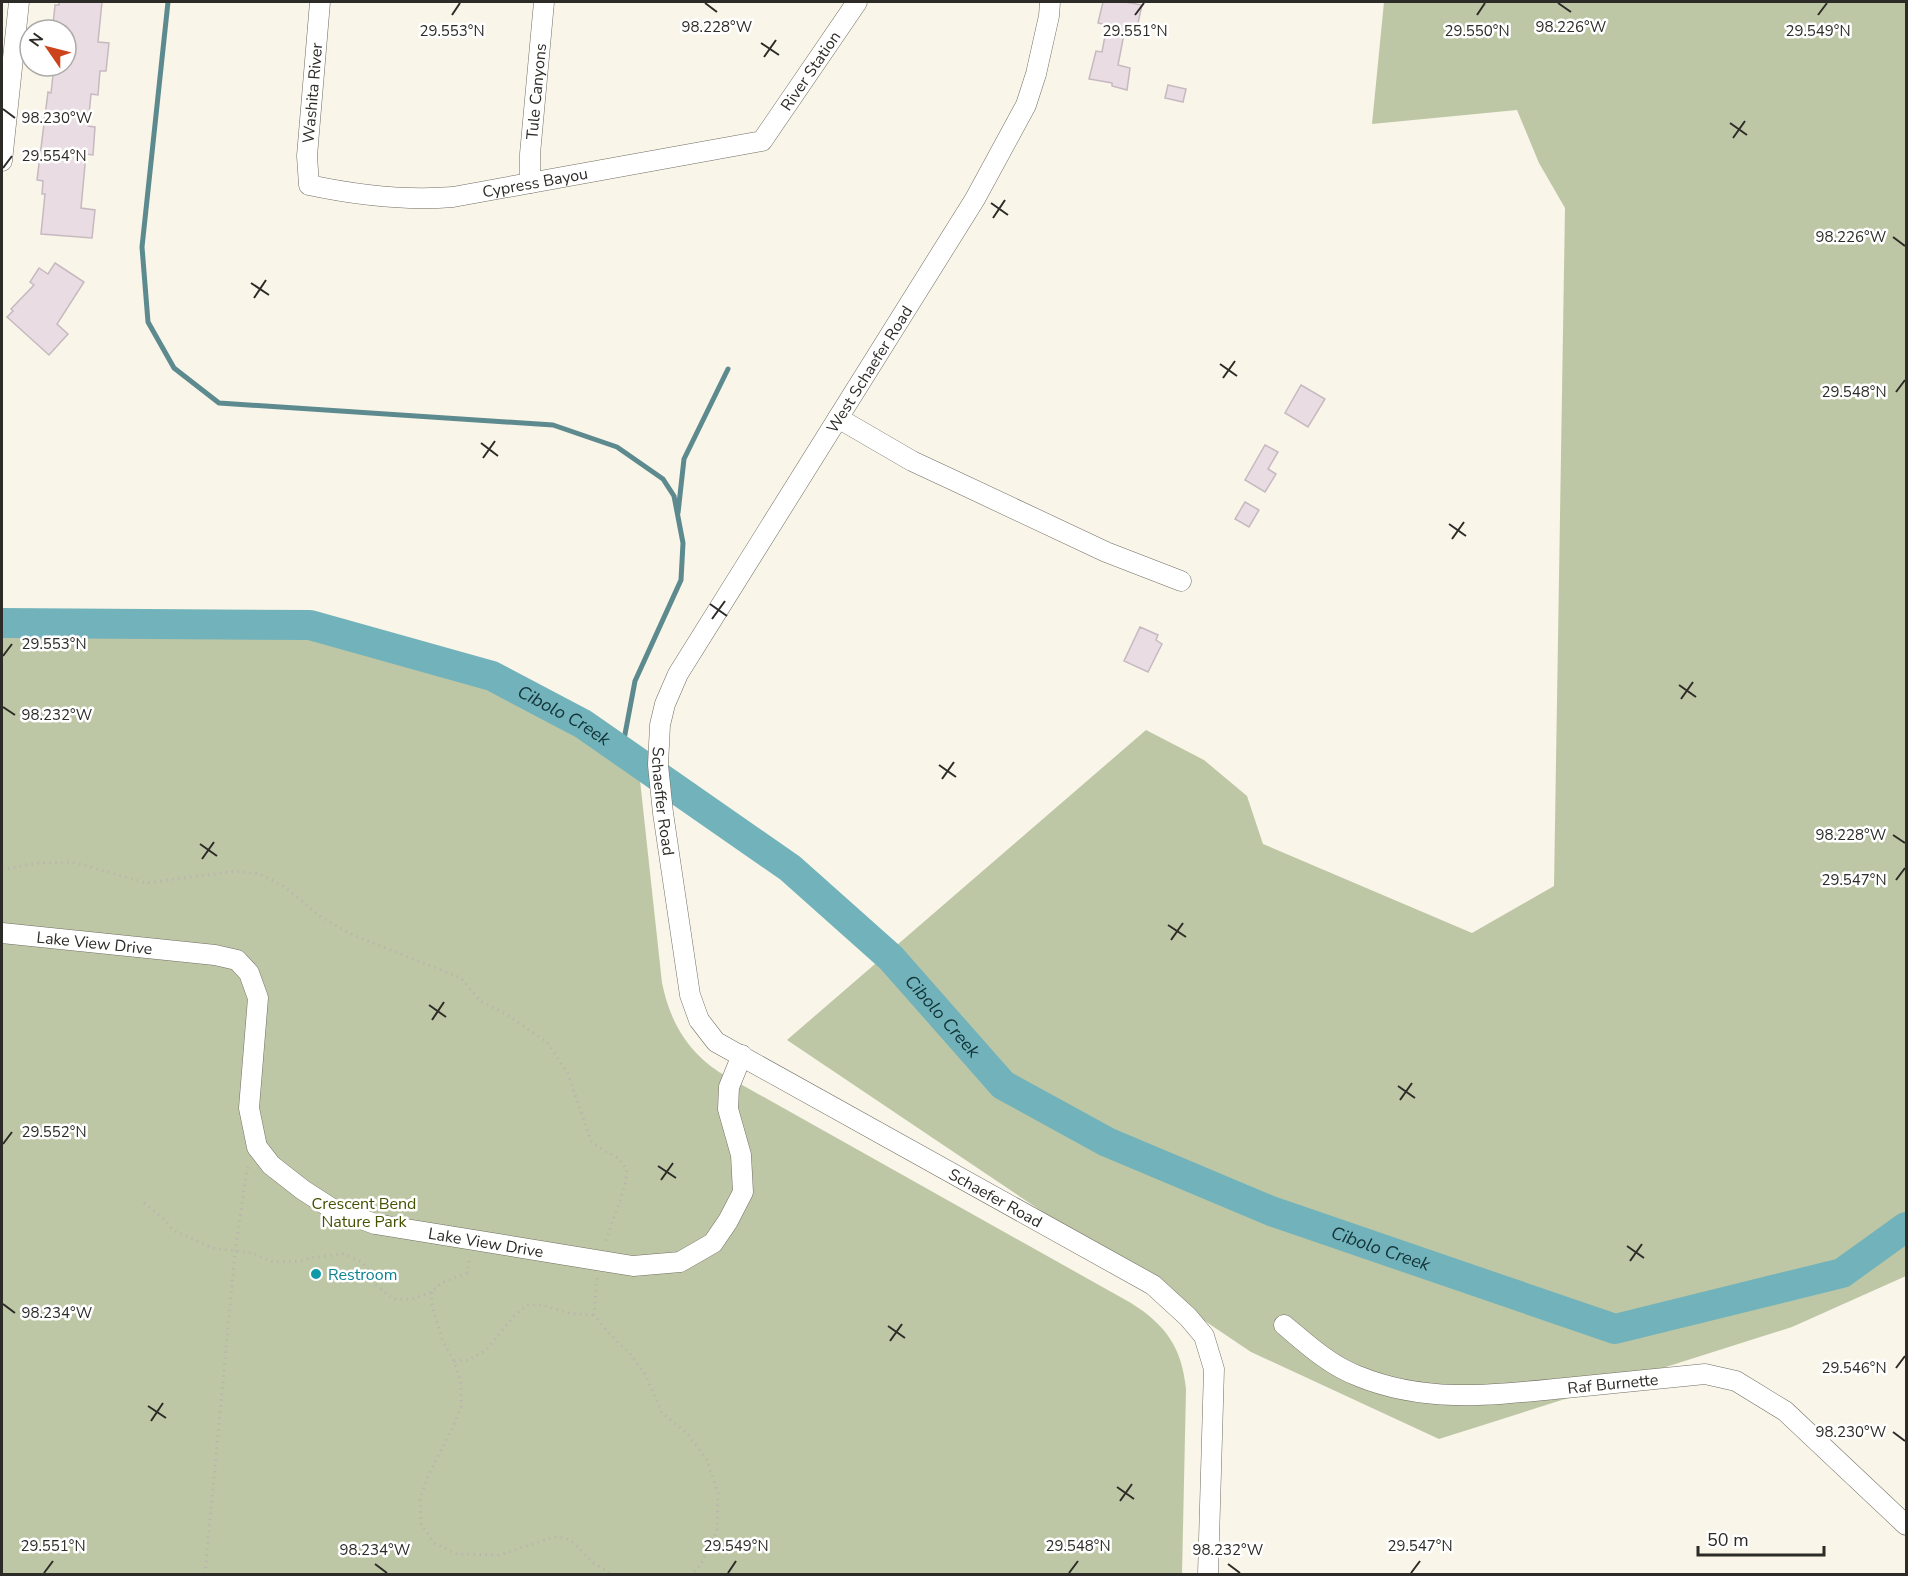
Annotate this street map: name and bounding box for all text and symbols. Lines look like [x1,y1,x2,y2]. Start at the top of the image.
text: 98.228°W [682,17,753,37]
text: 98.226°W [1536,17,1607,37]
north arrow [18,18,78,78]
text: 29.553°N [419,21,485,41]
text: 29.551°N [1102,21,1168,41]
text: 29.550°N [1444,21,1510,41]
text: 29.549°N [1785,21,1851,41]
street label: River Station [776,27,846,115]
text: N [24,29,49,51]
street label: Washita River [298,42,328,144]
street label: Tule Canyons [521,42,552,140]
text: 98.230°W [22,108,93,128]
text: 29.554°N [21,146,87,166]
street label: Cypress Bayou [481,163,590,203]
text: 98.226°W [1816,227,1887,247]
street label: West Schaefer Road [822,302,918,437]
text: 29.548°N [1821,382,1887,402]
text: 29.553°N [21,634,87,654]
water label: Cibolo Creek [513,680,616,752]
text: 98.232°W [22,705,93,725]
street label: Schaeffer Road [646,746,679,857]
text: 98.228°W [1816,825,1887,845]
text: 29.547°N [1821,870,1887,890]
street label: Lake View Drive [35,927,153,960]
water label: Cibolo Creek [899,970,986,1064]
text: 29.552°N [21,1122,87,1142]
street label: Schaefer Road [944,1163,1046,1233]
park label: Crescent Bend Nature Park [312,1193,416,1233]
water label: Cibolo Creek [1328,1220,1434,1277]
street label: Lake View Drive [427,1223,545,1263]
place label: Restroom [328,1264,397,1286]
marker: Restroom [309,1267,323,1281]
text: 98.234°W [22,1303,93,1323]
text: 29.546°N [1821,1358,1887,1378]
street label: Raf Burnette [1566,1369,1659,1400]
text: 98.230°W [1816,1422,1887,1442]
scale bar [1698,1519,1824,1557]
text: 50 m [1707,1528,1749,1552]
text: 29.551°N [20,1536,86,1556]
text: 29.549°N [703,1536,769,1556]
text: 29.548°N [1045,1536,1111,1556]
text: 29.547°N [1387,1536,1453,1556]
text: 98.234°W [340,1540,411,1560]
text: 98.232°W [1193,1540,1264,1560]

